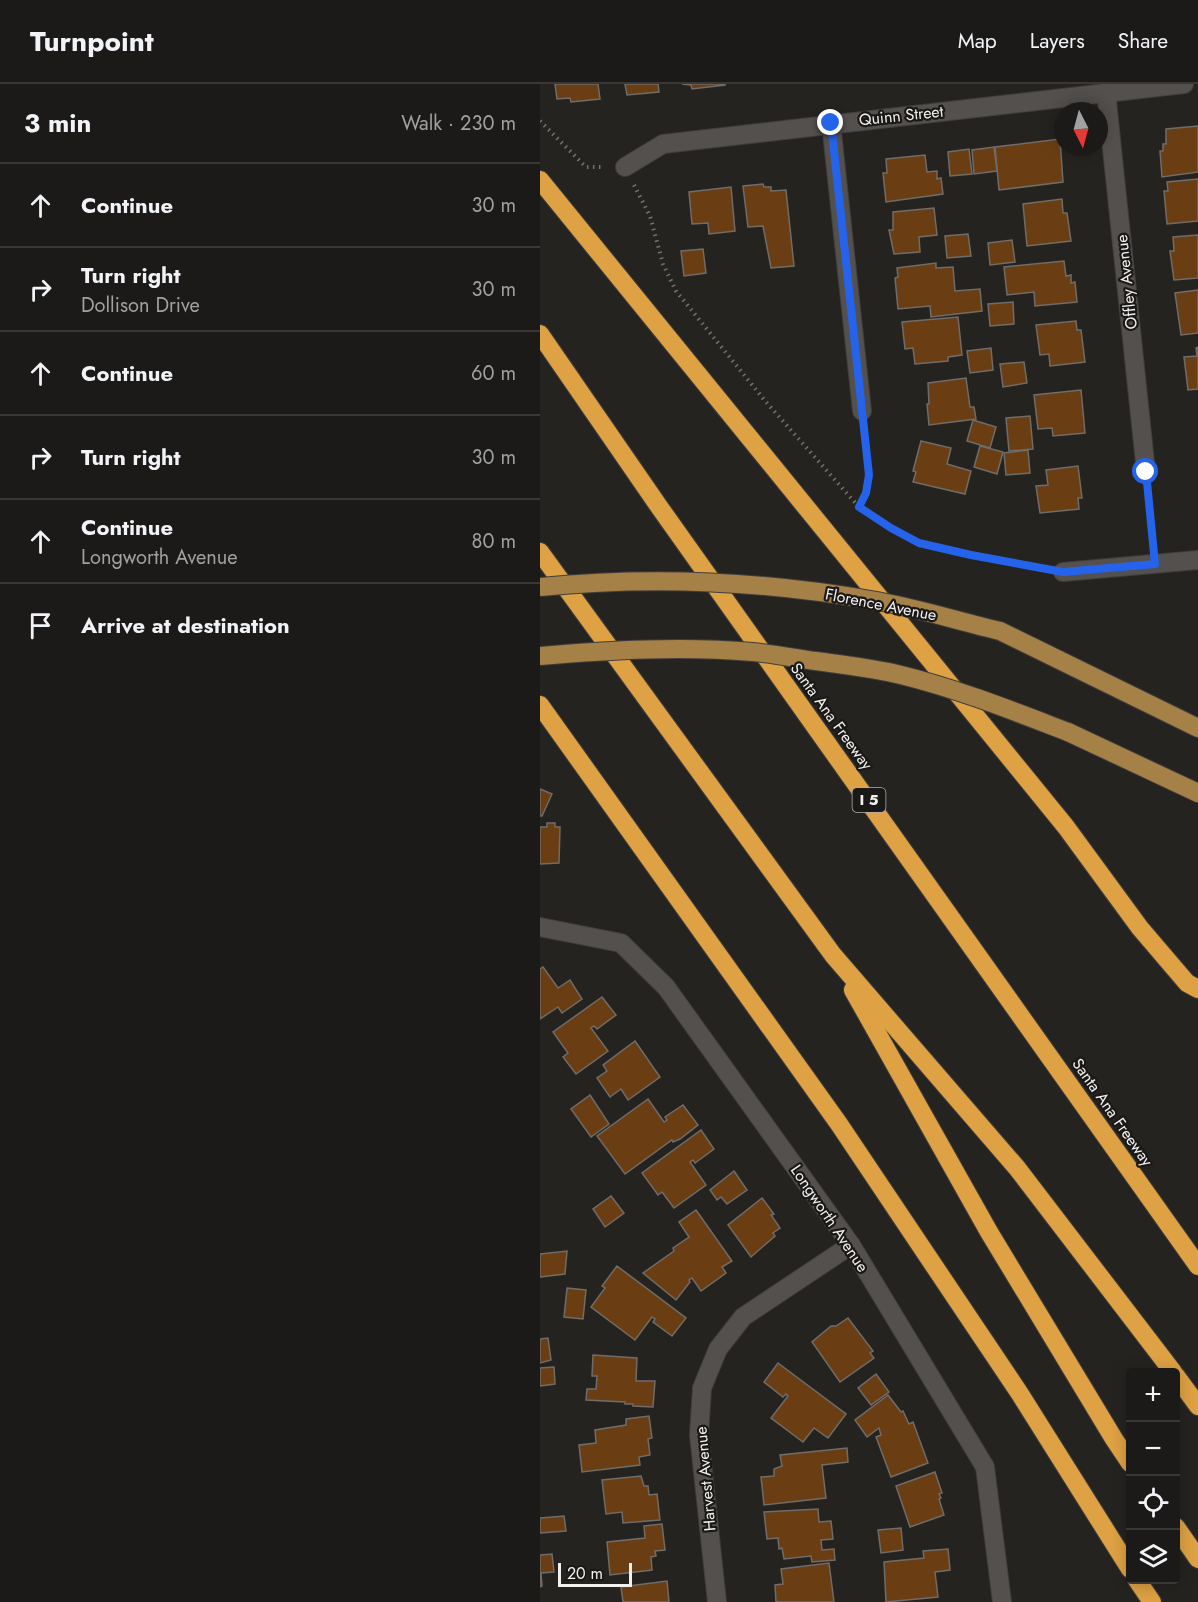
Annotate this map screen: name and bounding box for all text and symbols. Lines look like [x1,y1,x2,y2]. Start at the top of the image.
text: Turnpoint [30,21,154,62]
text: Map [958,26,997,56]
text: Layers [1030,26,1085,56]
text: Share [1118,26,1168,56]
street label: Quinn Street [858,100,945,131]
north arrow [1054,102,1108,156]
text: 3 min [24,104,91,142]
text: Walk · 230 m [401,109,516,138]
route end [817,109,843,135]
icon: ahead [24,189,57,222]
text: Continue [81,189,173,221]
text: 30 m [471,191,516,220]
street label: Offley Avenue [1110,233,1143,330]
text: Turn right [81,259,181,291]
icon: right [24,273,57,306]
text: 30 m [471,275,516,304]
text: Dollison Drive [81,291,200,320]
icon: ahead [24,357,57,390]
text: Continue [81,357,173,389]
text: 60 m [471,359,516,388]
icon: right [24,441,57,474]
text: Turn right [81,441,181,473]
text: 30 m [471,443,516,472]
route start [1132,458,1158,484]
text: Continue [81,511,173,543]
icon: ahead [24,525,57,558]
text: 80 m [471,527,516,556]
text: Longworth Avenue [81,543,238,572]
street label: Florence Avenue [823,582,938,627]
icon: arrive [24,609,57,642]
text: Arrive at destination [81,609,290,641]
street label: Santa Ana Freeway [785,658,879,775]
road number: I 5 [852,788,886,812]
street label: Santa Ana Freeway [1067,1054,1159,1172]
street label: Longworth Avenue [785,1160,874,1277]
map controls [1126,1368,1180,1584]
button: + [1126,1368,1180,1422]
button: − [1126,1422,1180,1476]
street label: Harvest Avenue [689,1426,722,1532]
button: locate [1126,1476,1180,1530]
button: layers [1126,1530,1180,1584]
scale bar [558,1560,632,1588]
text: 20 m [567,1562,603,1585]

